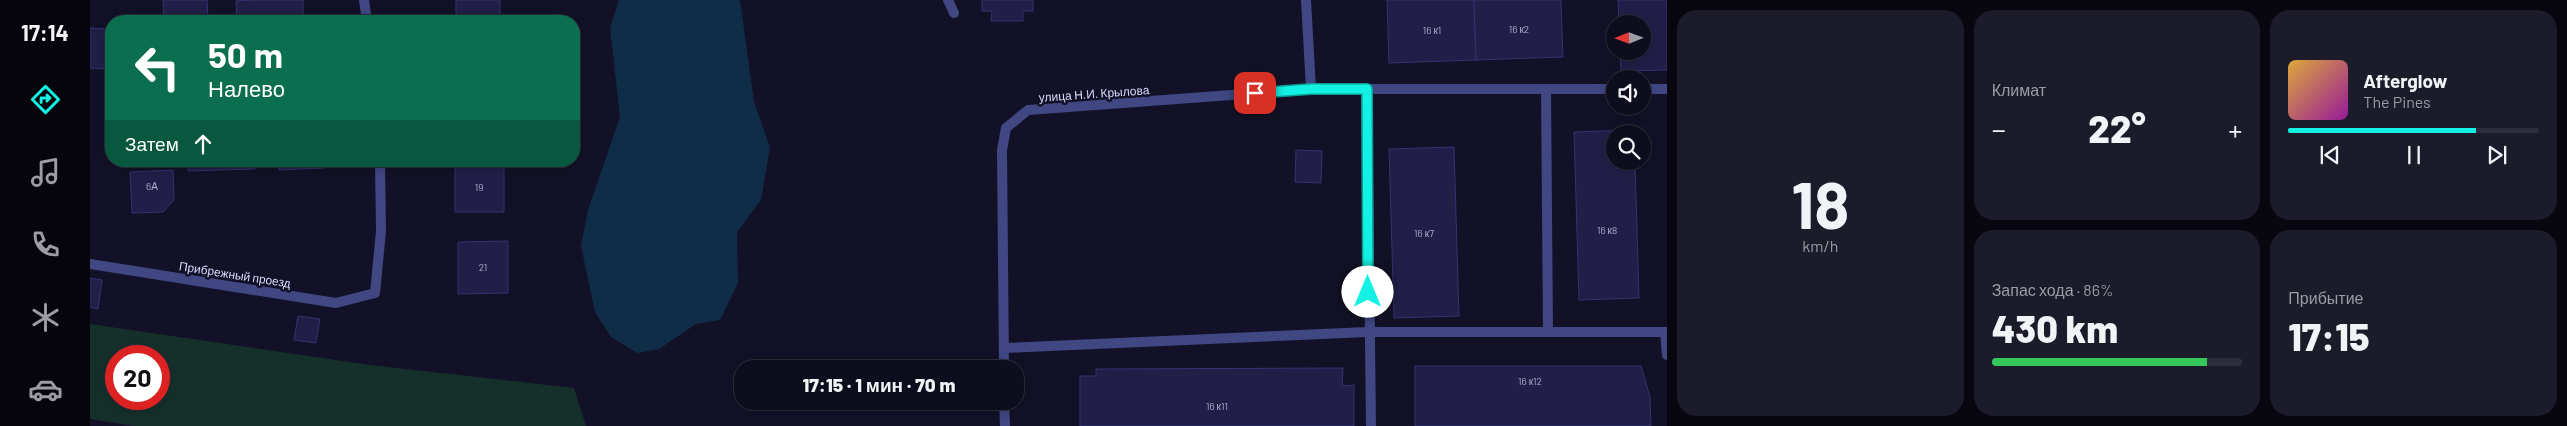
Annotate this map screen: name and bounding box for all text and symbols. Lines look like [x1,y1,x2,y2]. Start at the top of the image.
north arrow [1606,15,1651,60]
map controls [1606,15,1651,170]
text: 17:14 [21,19,69,45]
house number: 16 к2 [1509,23,1529,35]
house number: 16 к1 [1423,24,1441,36]
text: 50 m [208,33,283,75]
icon: left [125,35,190,100]
text: Afterglow [2363,69,2447,92]
button: sound [1606,70,1651,115]
pin [1234,72,1276,114]
text: Налево [208,75,285,101]
icon: arrive [1241,79,1269,107]
text: Климат [1992,80,2046,99]
icon: directions [28,82,63,117]
street label: улица Н.И. Крылова [1038,82,1150,105]
text: The Pines [2363,92,2431,111]
text: 22° [2088,105,2146,151]
text: − [1992,112,2006,146]
text: + [2228,112,2242,146]
button: search [1606,125,1651,170]
icon: ahead [189,130,217,158]
text: Затем [125,132,179,155]
icon: previous [2316,141,2344,169]
icon: pause [2400,141,2428,169]
icon: next [2483,141,2511,169]
icon: music [28,155,63,190]
text: 18 [1791,164,1849,242]
house number: 6А [146,180,158,192]
house number: 19 [475,181,483,193]
house number: 16 к8 [1597,224,1617,236]
icon: phone [28,227,63,262]
house number: 16 к7 [1414,227,1434,239]
text: km/h [1802,236,1838,255]
street label: Прибрежный проезд [178,258,292,291]
house number: 21 [479,261,487,273]
position arrow [1341,265,1393,317]
text: Запас хода · 86% [1992,280,2114,299]
text: Прибытие [2288,288,2364,307]
icon: climate [28,300,63,335]
text: 430 km [1992,305,2118,351]
text: 17:15 [2288,313,2369,359]
speed limit sign: 20 [105,345,170,410]
icon: car [28,372,63,407]
text: 17:15 · 1 мин · 70 m [803,373,955,396]
house number: 16 к12 [1518,375,1542,387]
house number: 16 к11 [1206,400,1228,412]

